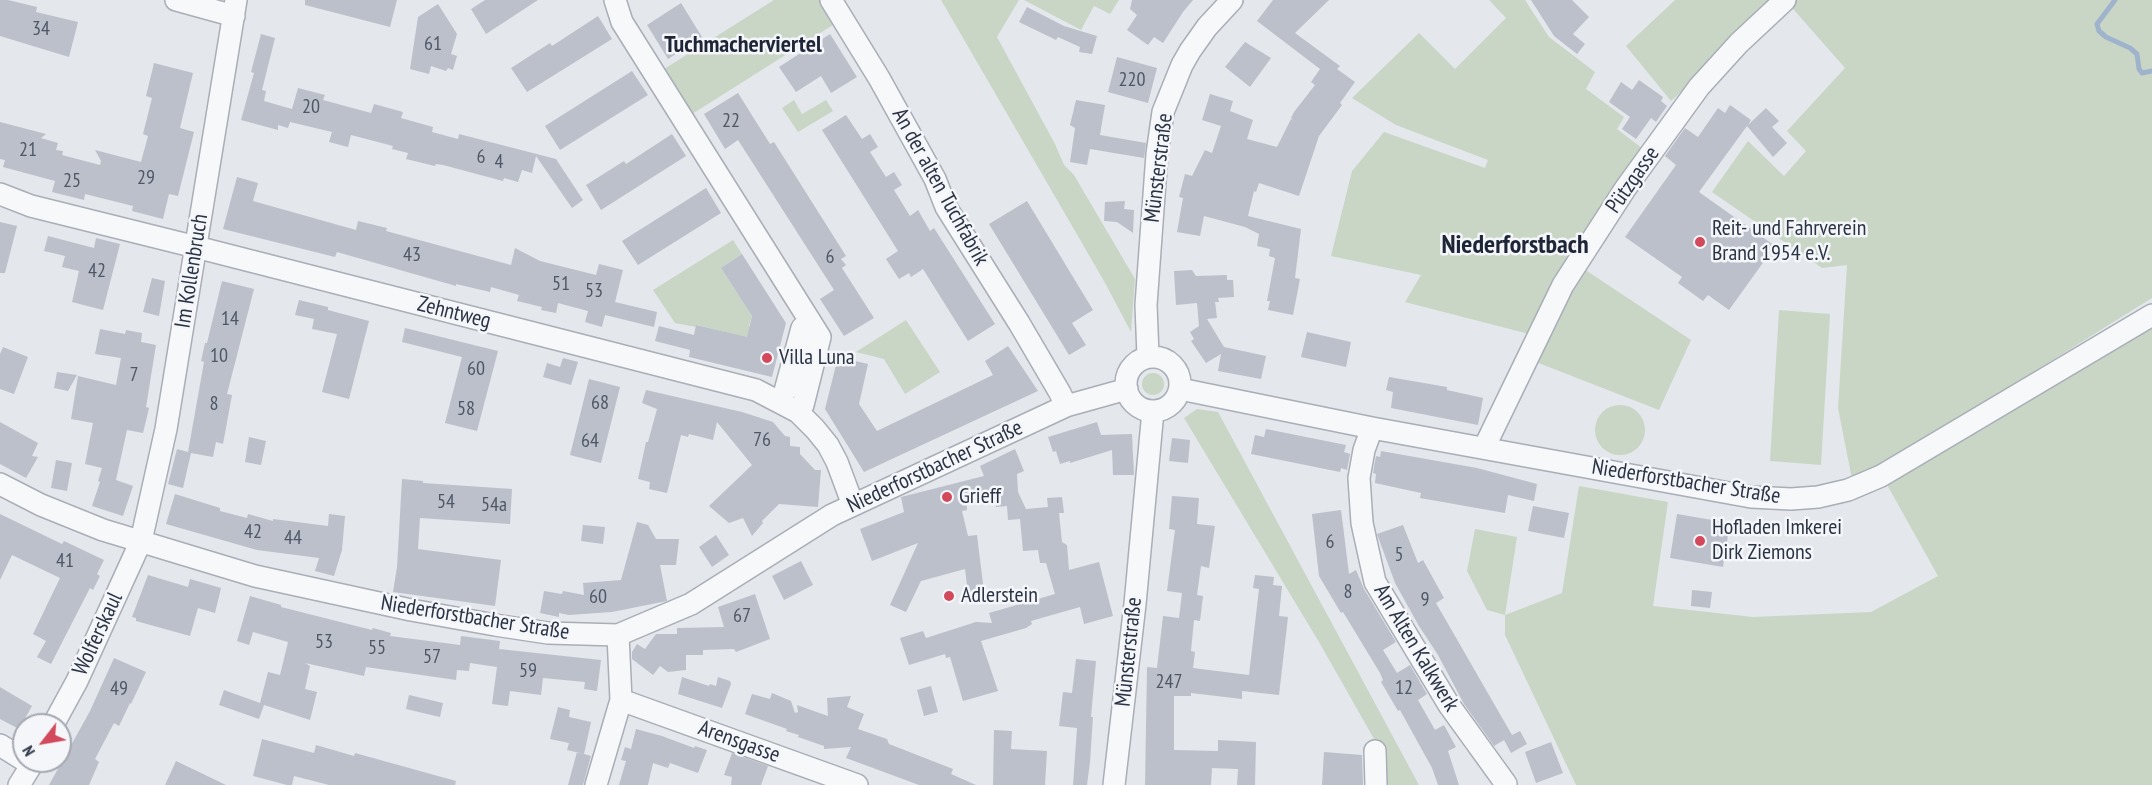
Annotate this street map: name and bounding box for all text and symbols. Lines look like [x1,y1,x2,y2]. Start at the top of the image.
house number: 34 [32,17,50,41]
district label: Tuchmacherviertel [664,31,822,59]
house number: 61 [424,32,442,56]
house number: 220 [1119,68,1145,92]
house number: 20 [302,95,320,119]
street label: An der alten Tuchfabrik [886,104,994,270]
house number: 22 [722,109,740,133]
street label: Münsterstraße [1139,112,1179,224]
house number: 21 [19,138,37,162]
street label: Pützgasse [1601,142,1665,218]
house number: 6 [477,145,485,169]
house number: 4 [495,150,503,174]
house number: 29 [137,166,155,190]
house number: 25 [63,169,81,193]
street label: Im Kollenbruch [170,212,214,330]
place label: Reit- und Fahrverein Brand 1954 e.V. [1712,216,1866,268]
district label: Niederforstbach [1441,230,1589,262]
marker: Reit- und Fahrverein Brand 1954 e.V. [1693,235,1707,249]
house number: 43 [403,243,421,267]
house number: 6 [826,245,834,269]
house number: 42 [88,259,106,283]
house number: 51 [552,272,570,296]
house number: 53 [585,279,603,303]
street label: Zehntweg [415,291,493,335]
house number: 14 [221,307,239,331]
house number: 10 [210,344,228,368]
place label: Villa Luna [779,345,855,371]
marker: Villa Luna [760,351,774,365]
house number: 60 [467,357,485,381]
house number: 7 [130,363,138,387]
house number: 68 [591,391,609,415]
house number: 8 [210,392,218,416]
house number: 58 [457,397,475,421]
street label: Niederforstbacher Straße [843,415,1027,519]
house number: 76 [753,428,771,452]
house number: 64 [581,429,599,453]
street label: Niederforstbacher Straße [1590,454,1782,510]
place label: Grieff [959,484,1001,510]
house number: 54 [437,490,455,514]
marker: Grieff [940,490,954,504]
house number: 54a [481,493,507,517]
place label: Hofladen Imkerei Dirk Ziemons [1712,515,1842,566]
house number: 42 [244,520,262,544]
house number: 44 [284,526,302,550]
house number: 6 [1326,530,1334,554]
marker: Hofladen Imkerei Dirk Ziemons [1693,534,1707,548]
house number: 5 [1395,543,1403,567]
house number: 41 [56,549,74,573]
house number: 8 [1344,580,1352,604]
street label: Am Alten Kalkwerk [1368,580,1464,716]
place label: Adlerstein [961,583,1038,609]
house number: 60 [589,585,607,609]
street label: Wolferskaul [67,588,129,680]
house number: 9 [1421,588,1429,612]
marker: Adlerstein [942,589,956,603]
street label: Niederforstbacher Straße [379,590,571,646]
street label: Münsterstraße [1110,596,1148,708]
house number: 67 [733,604,751,628]
house number: 53 [315,630,333,654]
house number: 55 [368,636,386,660]
house number: 57 [423,645,441,669]
house number: 59 [519,659,537,683]
house number: 247 [1156,670,1182,694]
house number: 12 [1395,676,1413,700]
house number: 49 [110,677,128,701]
north arrow [12,713,72,773]
street label: Arensgasse [695,715,783,769]
text: N [17,742,39,760]

